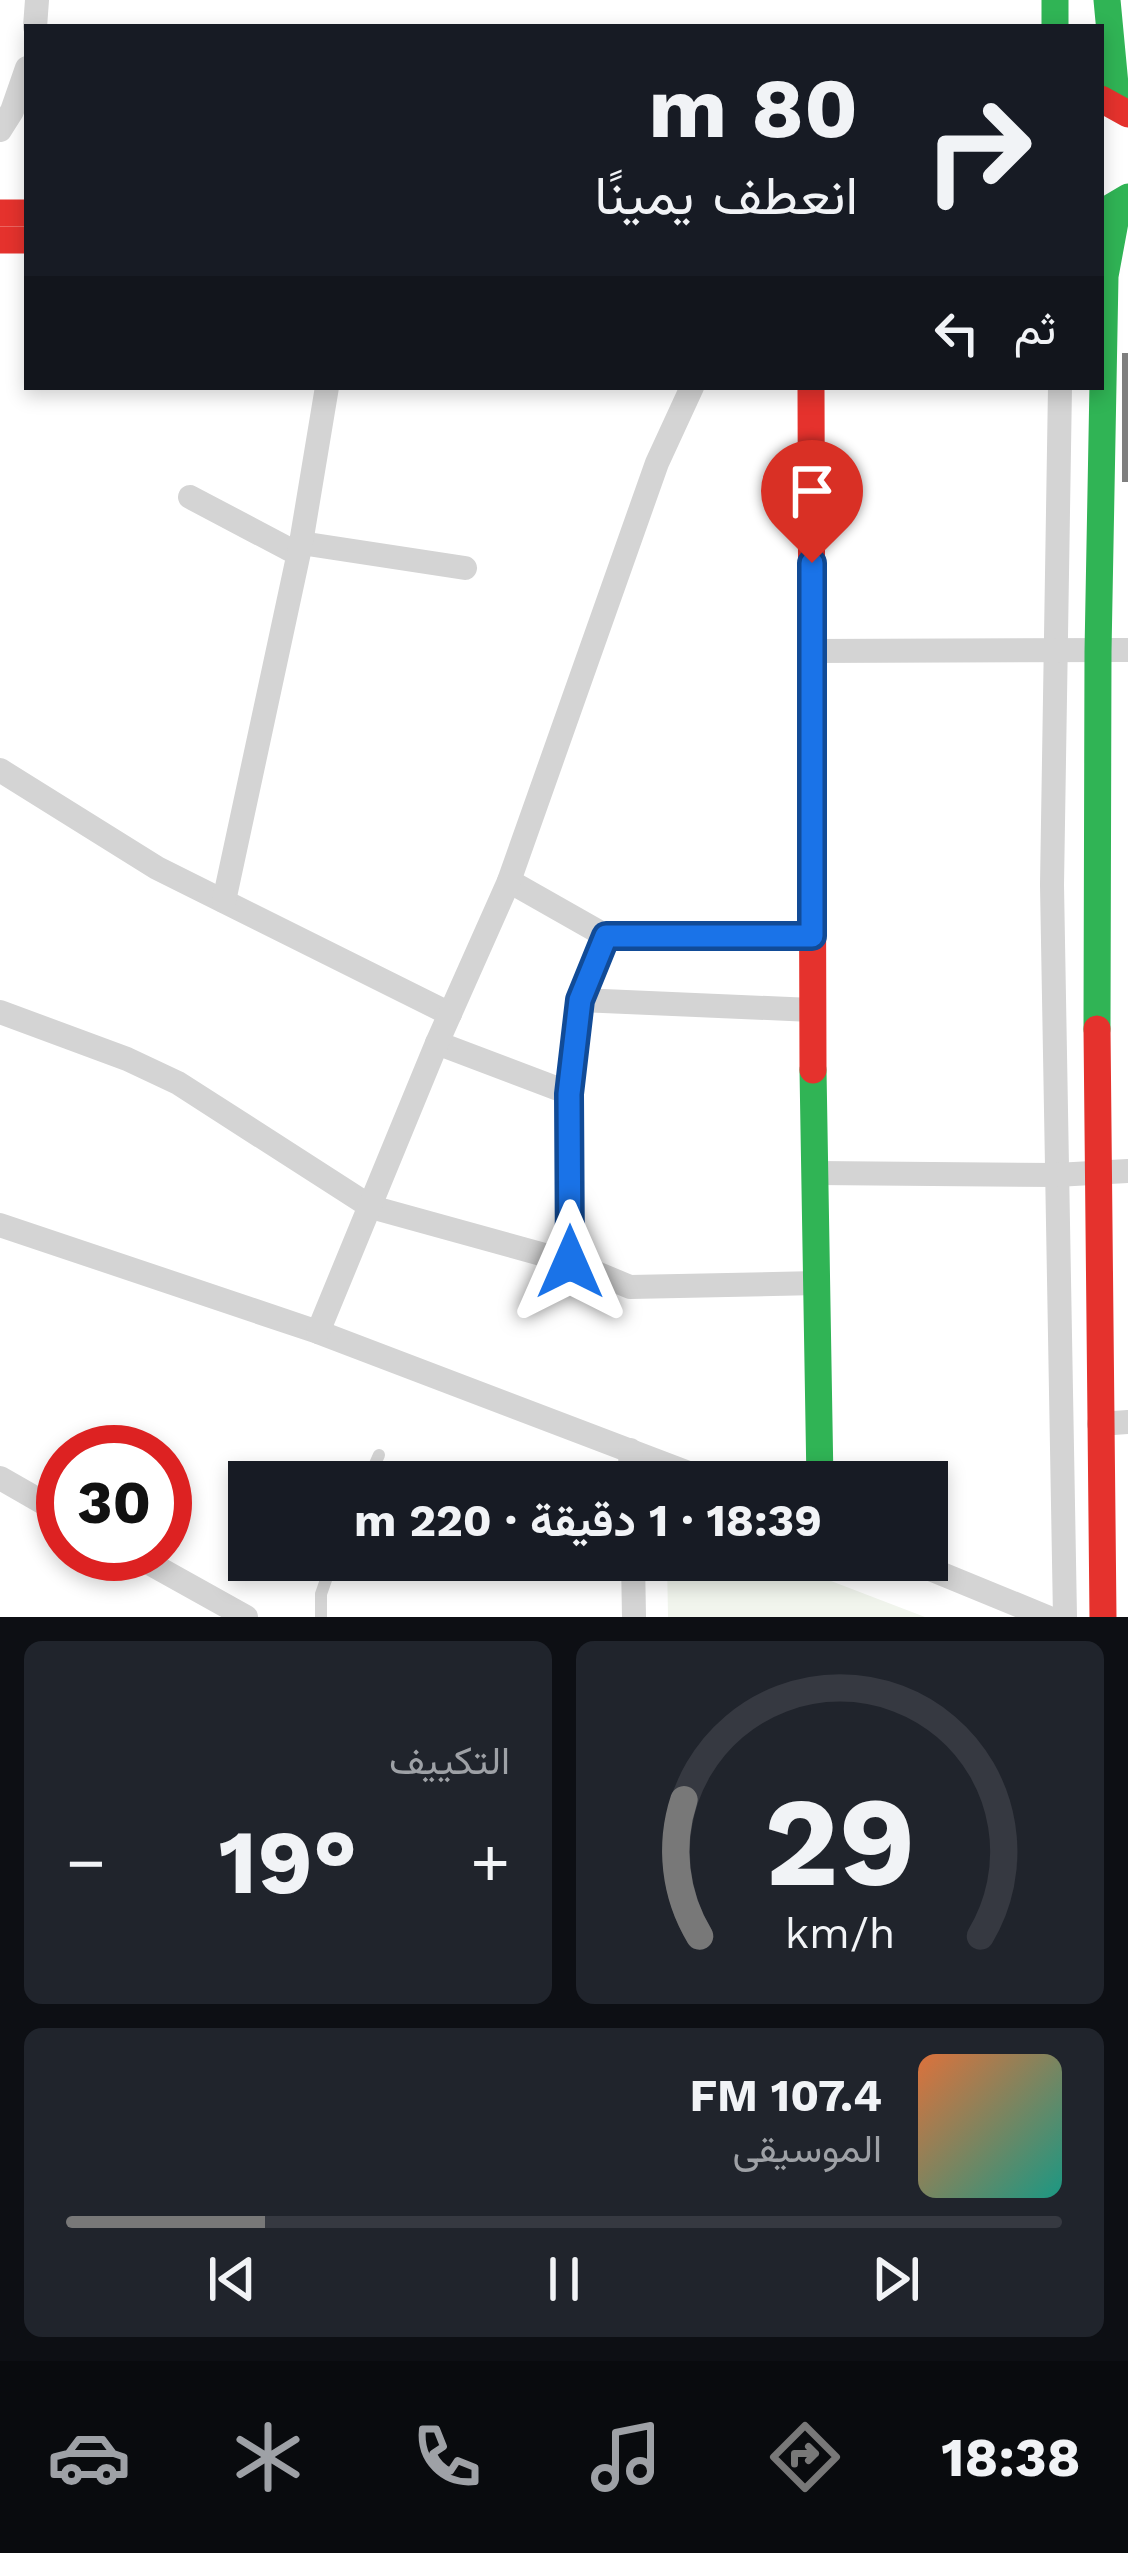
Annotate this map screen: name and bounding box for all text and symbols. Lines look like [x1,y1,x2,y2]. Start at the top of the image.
text: 80 m [648,59,858,157]
icon: right [900,72,1056,228]
text: انعطف يمينًا [594,164,858,227]
icon: left [924,300,990,366]
text: ثم [1014,302,1056,355]
pin [761,440,863,563]
icon: arrive [779,458,845,524]
position arrow [507,1199,633,1325]
speed limit sign: 30 [36,1425,192,1581]
text: 18:39 · 1 دقيقة · 220 m [354,1494,822,1547]
text: التكييف [389,1738,510,1783]
text: 29 [764,1769,916,1915]
text: 19° [219,1809,357,1915]
text: − [66,1824,106,1901]
text: + [470,1824,510,1901]
text: km/h [785,1907,895,1957]
text: 107.4 FM [689,2069,882,2122]
text: الموسيقى [732,2126,882,2171]
icon: previous [199,2246,265,2312]
icon: pause [531,2246,597,2312]
icon: next [863,2246,929,2312]
icon: car [47,2415,131,2499]
icon: climate [226,2415,310,2499]
icon: phone [405,2415,489,2499]
icon: music [584,2415,668,2499]
icon: directions [763,2415,847,2499]
text: 18:38 [941,2426,1081,2489]

